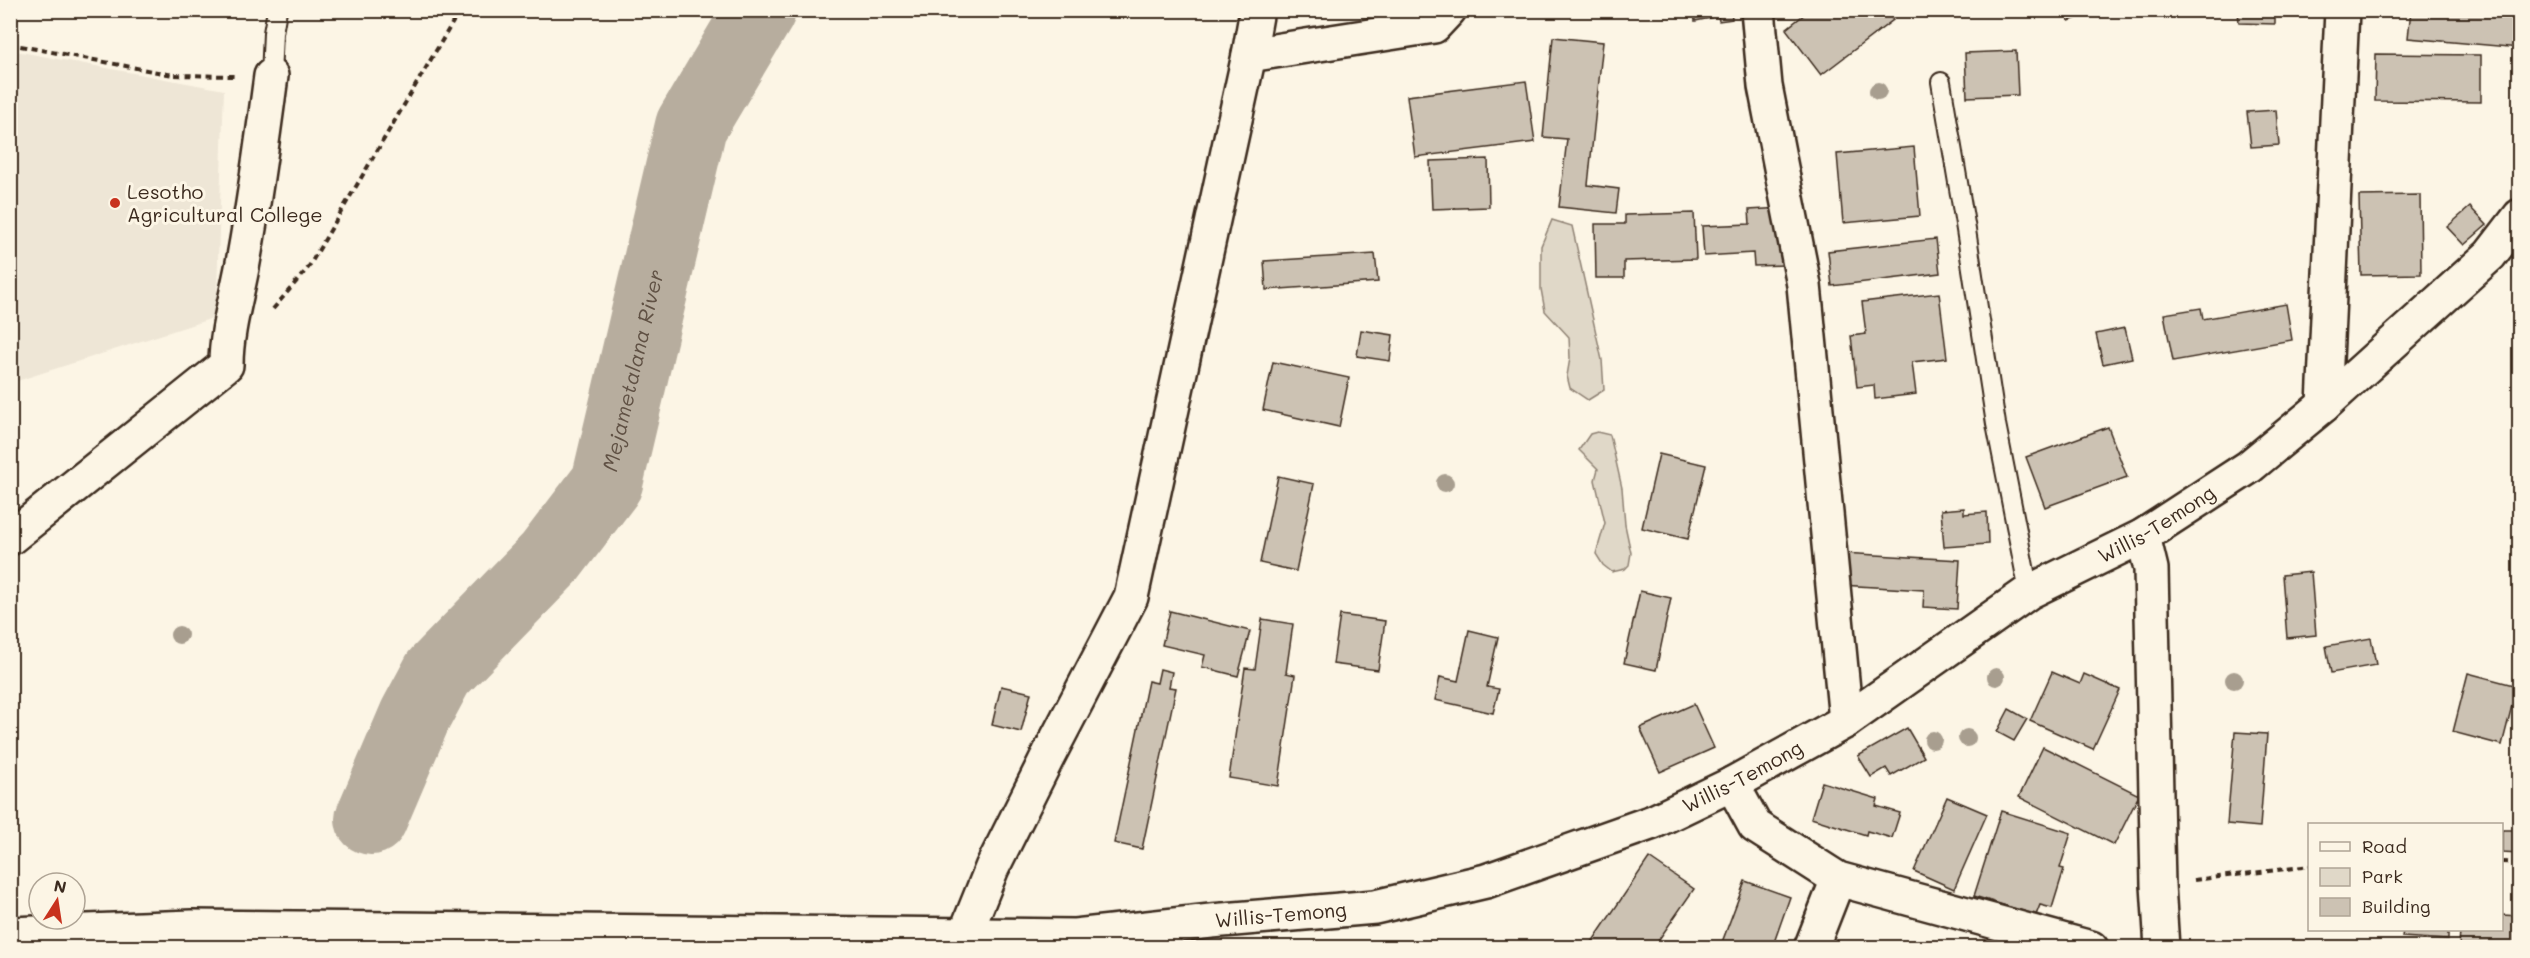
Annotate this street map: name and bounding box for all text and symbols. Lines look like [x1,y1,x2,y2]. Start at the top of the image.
place label: Lesotho Agricultural College [127,178,323,227]
marker: Lesotho Agricultural College [108,196,122,210]
water label: Mejametalana River [595,267,669,474]
street label: Willis-Temong [2093,479,2220,568]
street label: Willis-Temong [1678,734,1807,818]
legend [2308,823,2503,931]
text: Road [2362,834,2407,858]
text: Park [2362,864,2403,888]
north arrow [27,871,87,931]
text: N [52,874,68,897]
text: Building [2362,894,2430,918]
street label: Willis-Temong [1214,895,1348,933]

